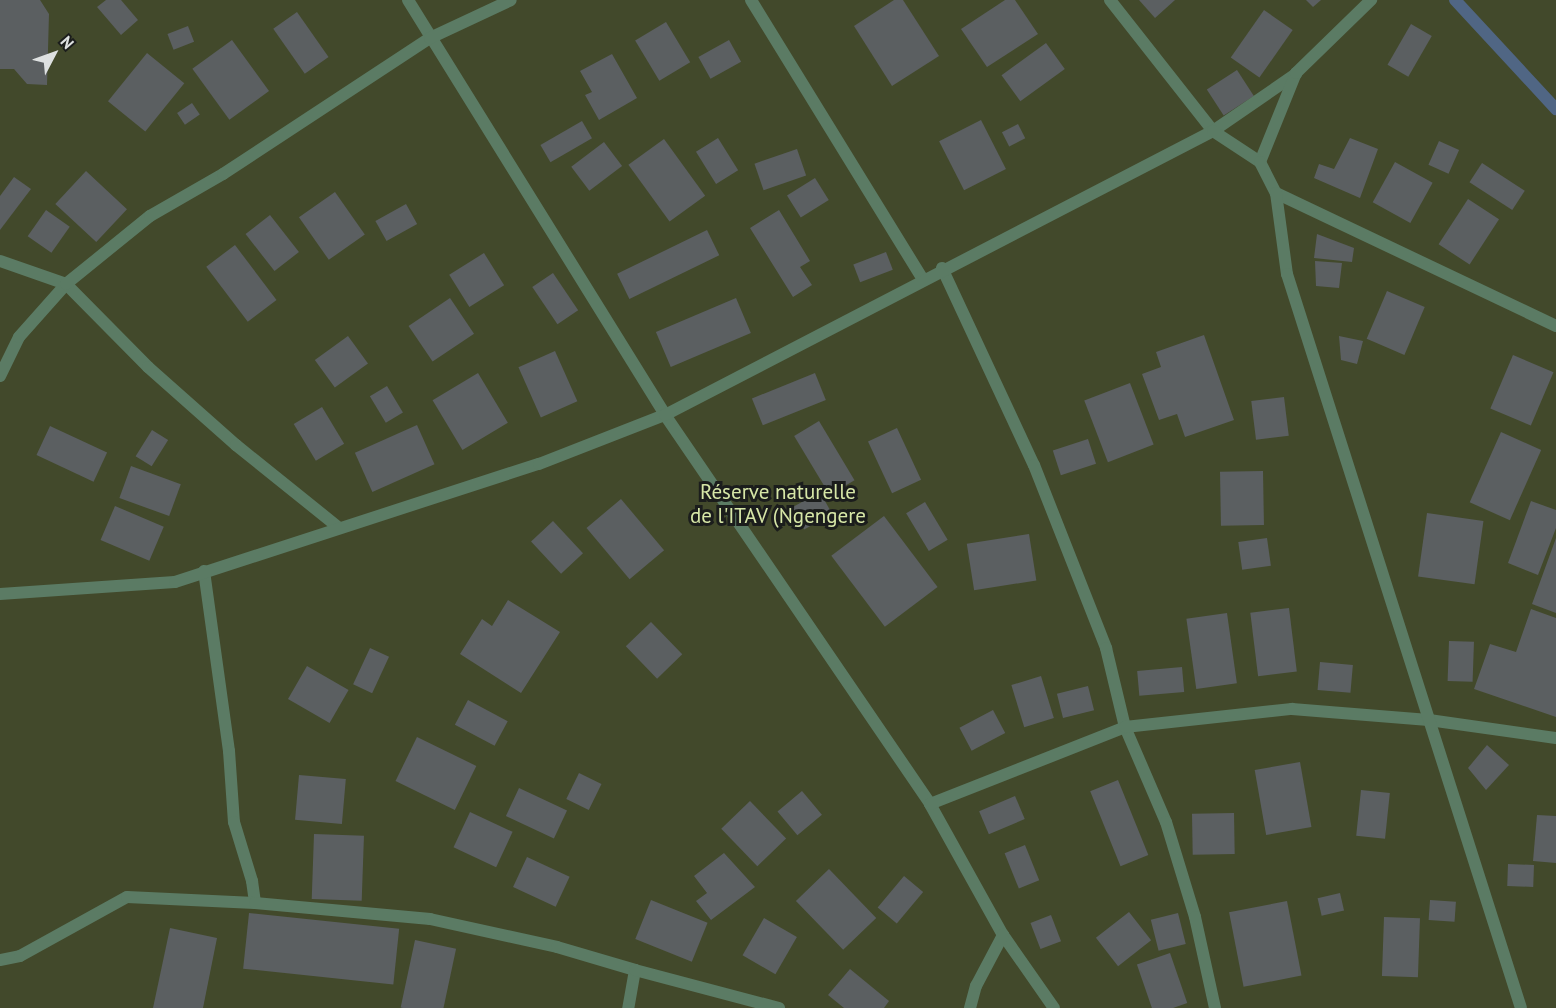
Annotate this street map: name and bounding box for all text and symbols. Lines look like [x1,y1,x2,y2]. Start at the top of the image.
north arrow [24,24,84,84]
text: N [57,32,79,53]
park label: Réserve naturelle de l'ITAV (Ngengere [690,479,866,529]

